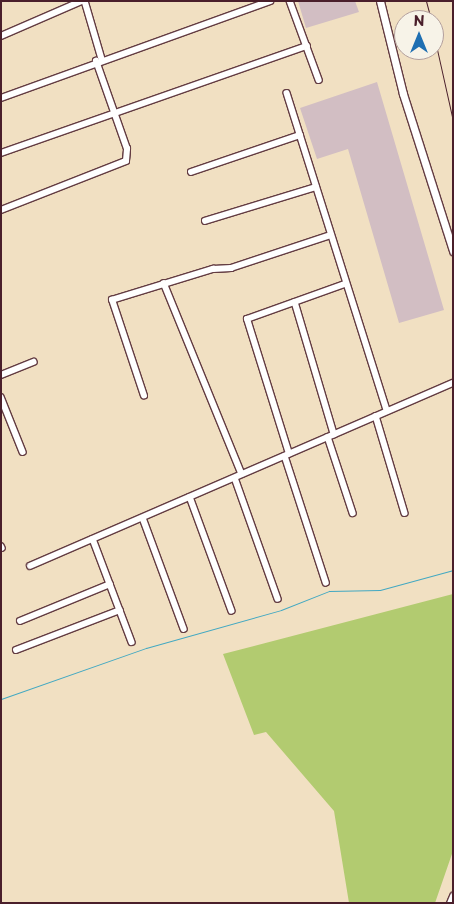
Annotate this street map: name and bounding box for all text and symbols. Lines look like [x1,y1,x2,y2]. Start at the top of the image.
north arrow [394,10,444,60]
text: N [413,10,425,31]

